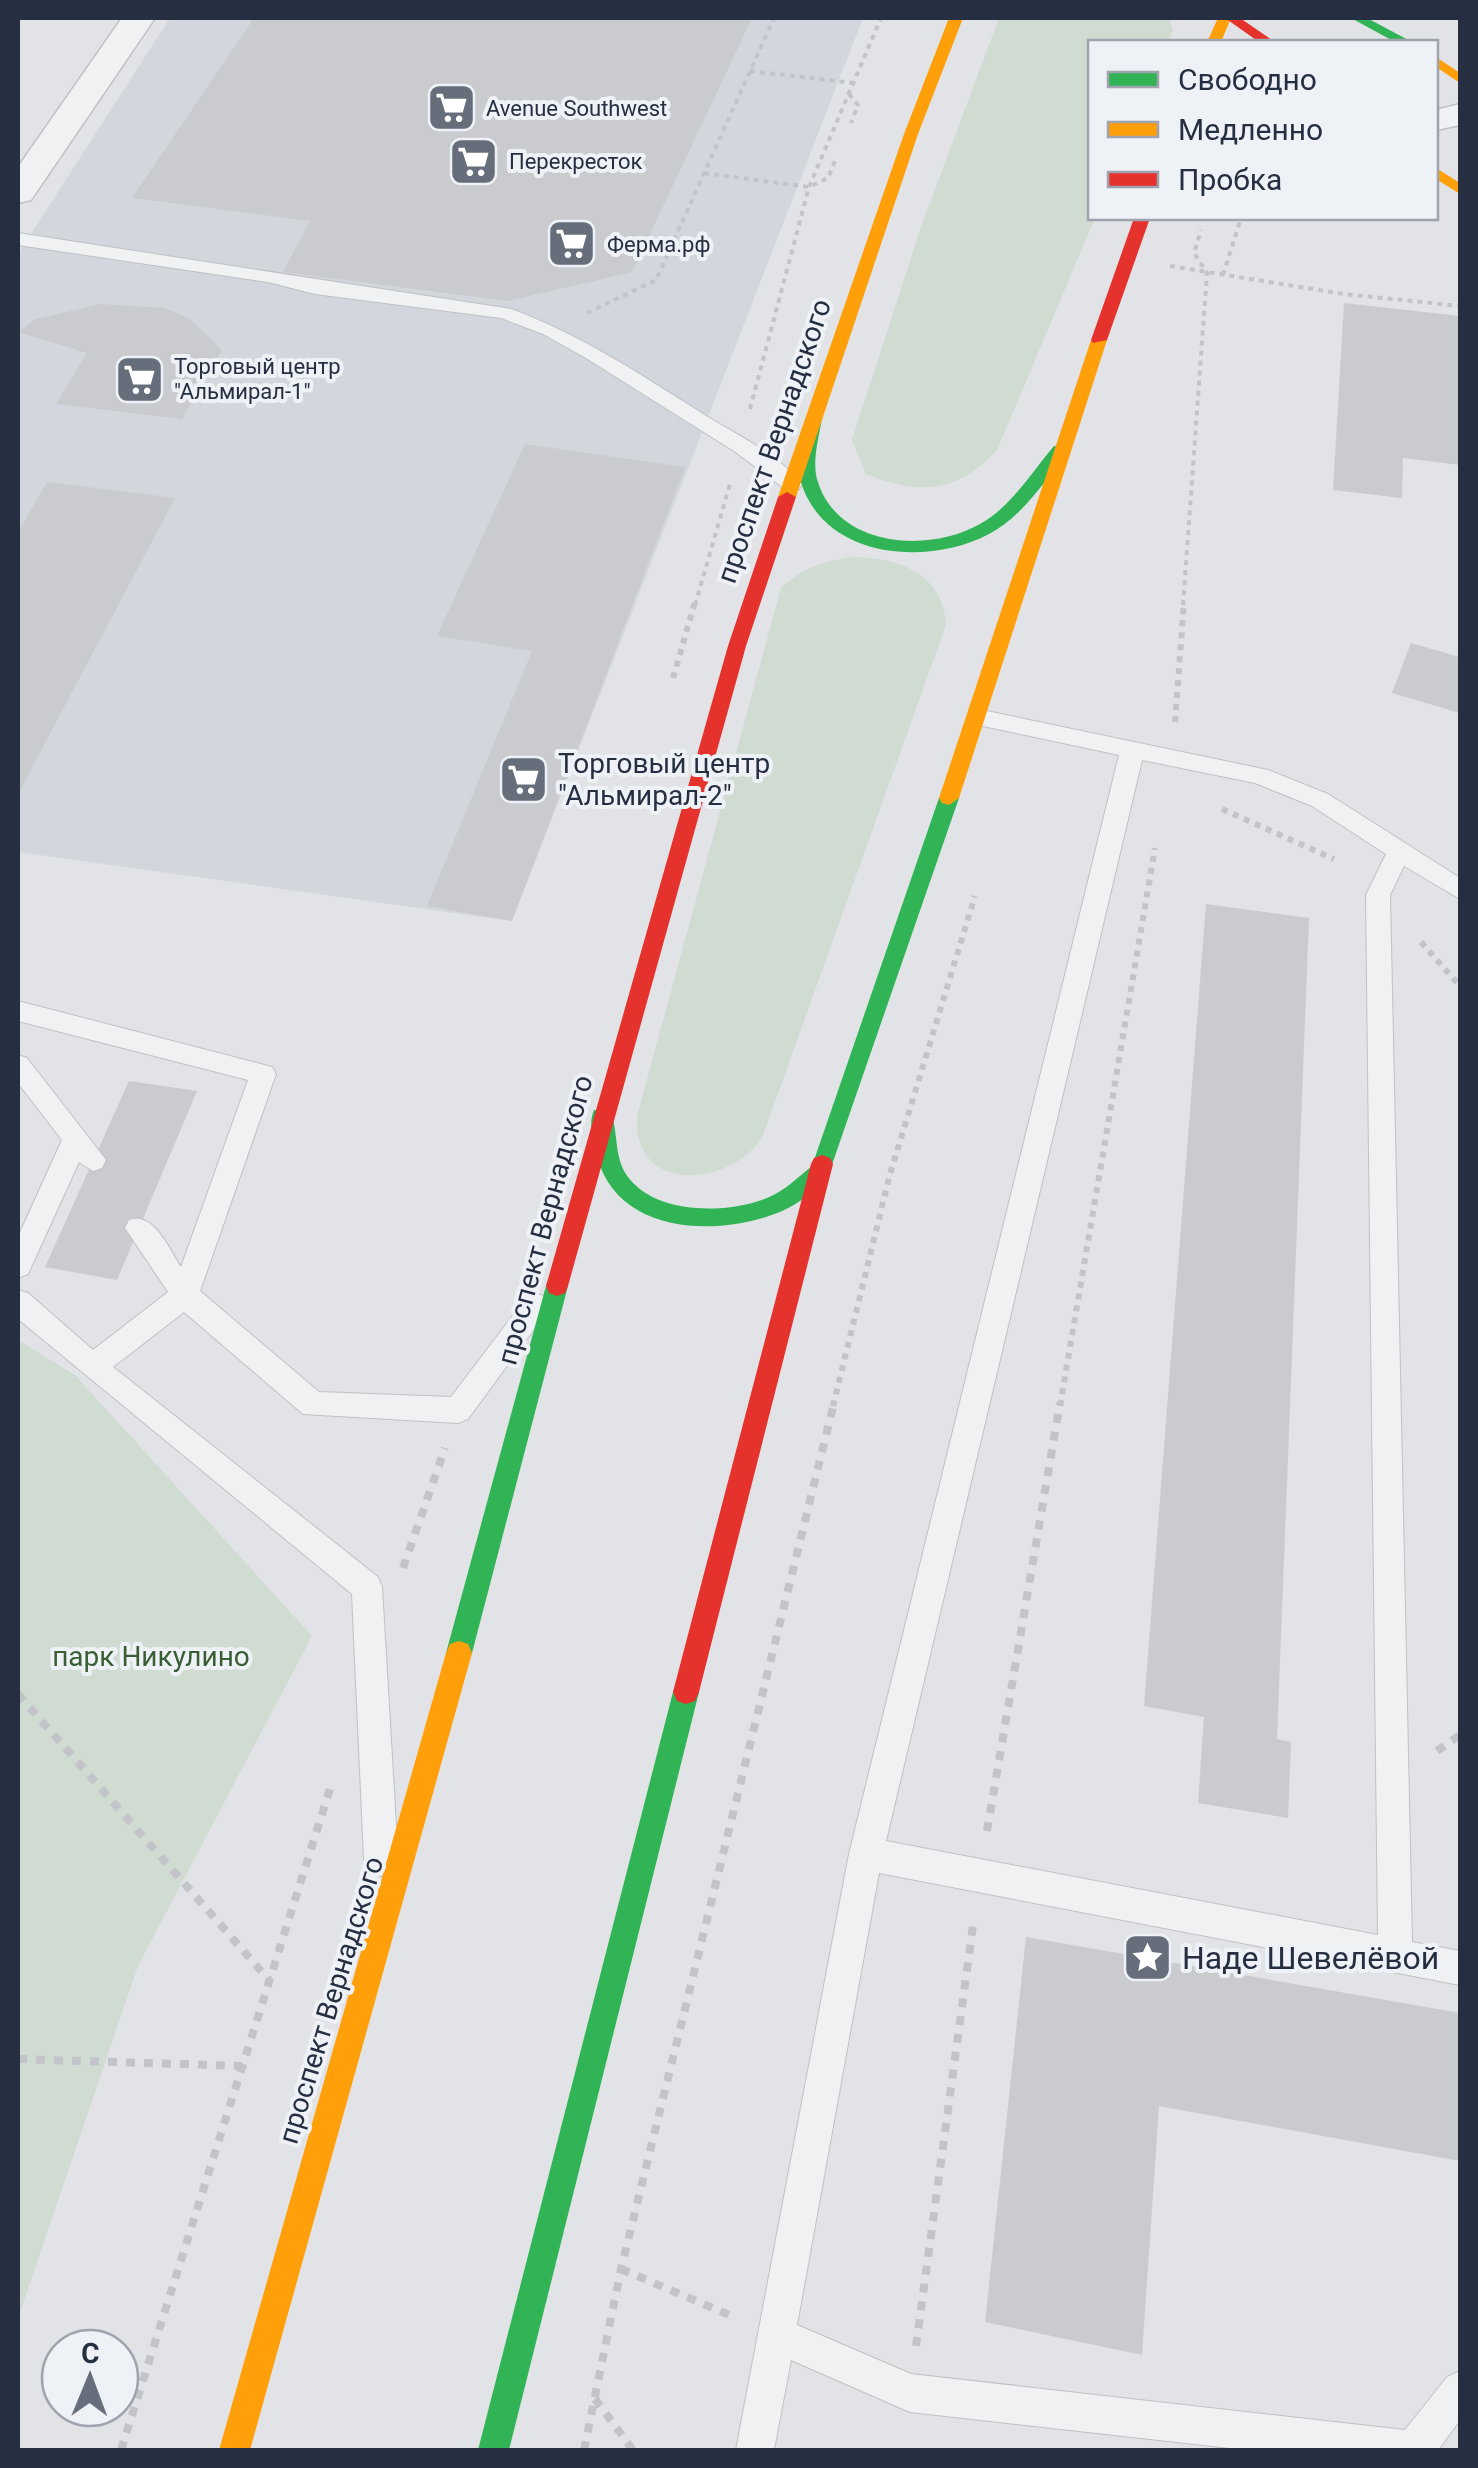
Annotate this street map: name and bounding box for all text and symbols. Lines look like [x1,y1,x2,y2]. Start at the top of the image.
legend [1088,40,1438,220]
text: Свободно [1178,62,1317,97]
supermarket icon: Avenue Southwest [425,82,477,134]
place label: Avenue Southwest [486,96,667,121]
text: Медленно [1178,112,1323,147]
supermarket icon: Перекресток [448,135,500,187]
place label: Перекресток [509,149,642,174]
text: Пробка [1178,162,1282,197]
supermarket icon: Ферма.рф [546,218,598,270]
place label: Ферма.рф [607,232,710,257]
street label: проспект Вернадского [710,295,838,587]
supermarket icon: Торговый центр "Альмирал-1" [113,353,165,405]
place label: Торговый центр "Альмирал-1" [174,354,341,404]
place label: Торговый центр "Альмирал-2" [558,747,770,812]
supermarket icon: Торговый центр "Альмирал-2" [497,753,549,805]
street label: проспект Вернадского [490,1072,600,1368]
park label: парк Никулино [52,1640,250,1673]
street label: проспект Вернадского [272,1853,390,2147]
place icon: Наде Шевелёвой [1121,1932,1173,1984]
place label: Наде Шевелёвой [1182,1939,1439,1977]
north arrow [40,2328,140,2428]
text: С [81,2337,100,2370]

